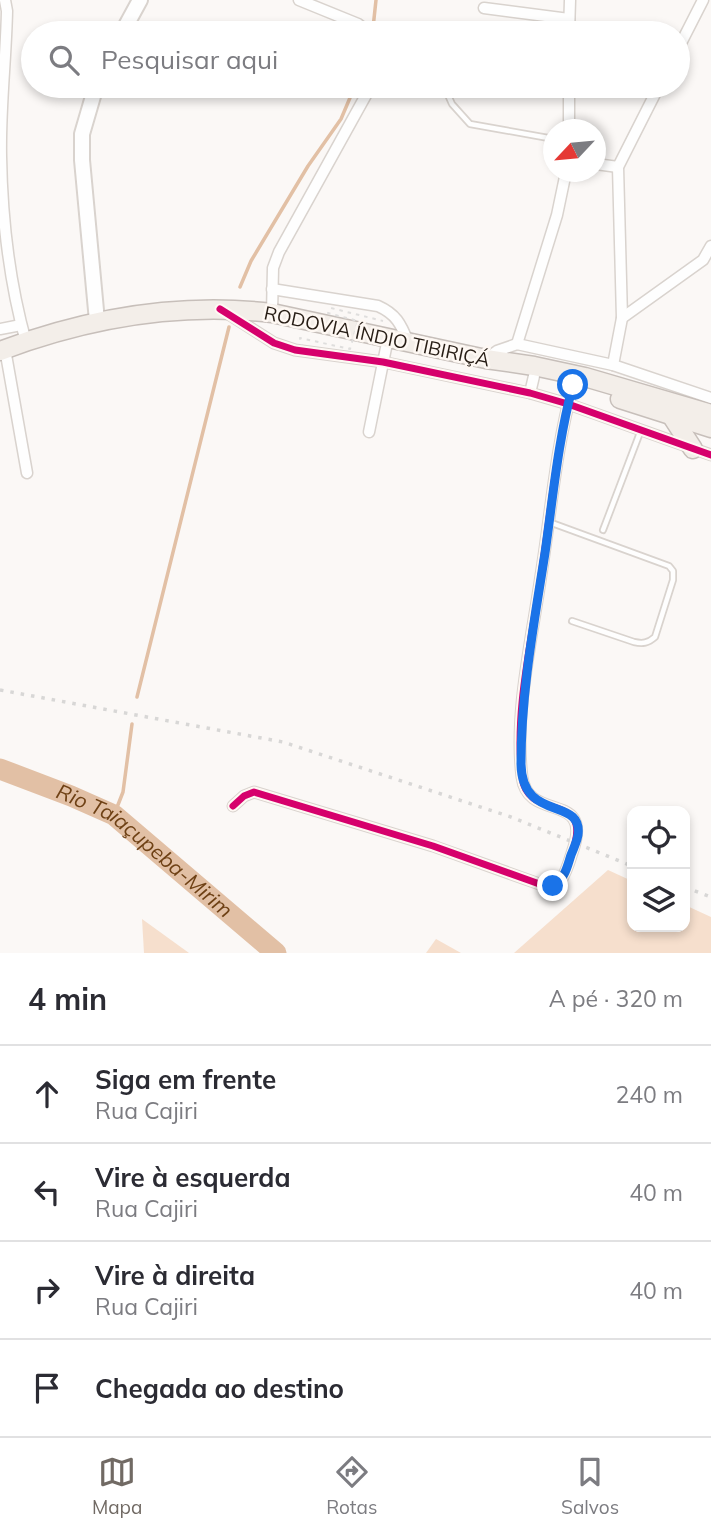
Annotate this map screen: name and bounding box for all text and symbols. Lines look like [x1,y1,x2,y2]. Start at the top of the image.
search box [21,21,690,98]
icon: search [45,41,83,79]
text: Pesquisar aqui [101,43,278,76]
north arrow [543,119,606,182]
street label: RODOVIA ÍNDIO TIBIRIÇÁ [262,300,492,372]
route start [557,369,588,400]
water label: Rio Taiaçupeba-Mirim [53,778,239,922]
map controls [627,806,690,932]
button: locate [627,806,690,869]
button: layers [627,869,690,932]
route end [537,870,568,901]
text: 4 min [28,980,107,1018]
text: A pé · 320 m [549,984,683,1013]
text: Siga em frente [95,1063,276,1096]
icon: ahead [28,1075,66,1113]
text: 240 m [615,1080,683,1109]
text: Rua Cajiri [95,1096,198,1125]
text: Vire à esquerda [95,1161,291,1194]
icon: left [28,1173,66,1211]
text: 40 m [629,1178,683,1207]
text: Rua Cajiri [95,1194,198,1223]
text: Vire à direita [95,1259,255,1292]
icon: right [28,1271,66,1309]
text: 40 m [629,1276,683,1305]
text: Rua Cajiri [95,1292,198,1321]
icon: arrive [28,1369,66,1407]
text: Chegada ao destino [95,1372,344,1405]
tab: Mapa [92,1453,142,1519]
tab: Rotas [326,1453,377,1519]
tab: Salvos [561,1453,619,1519]

